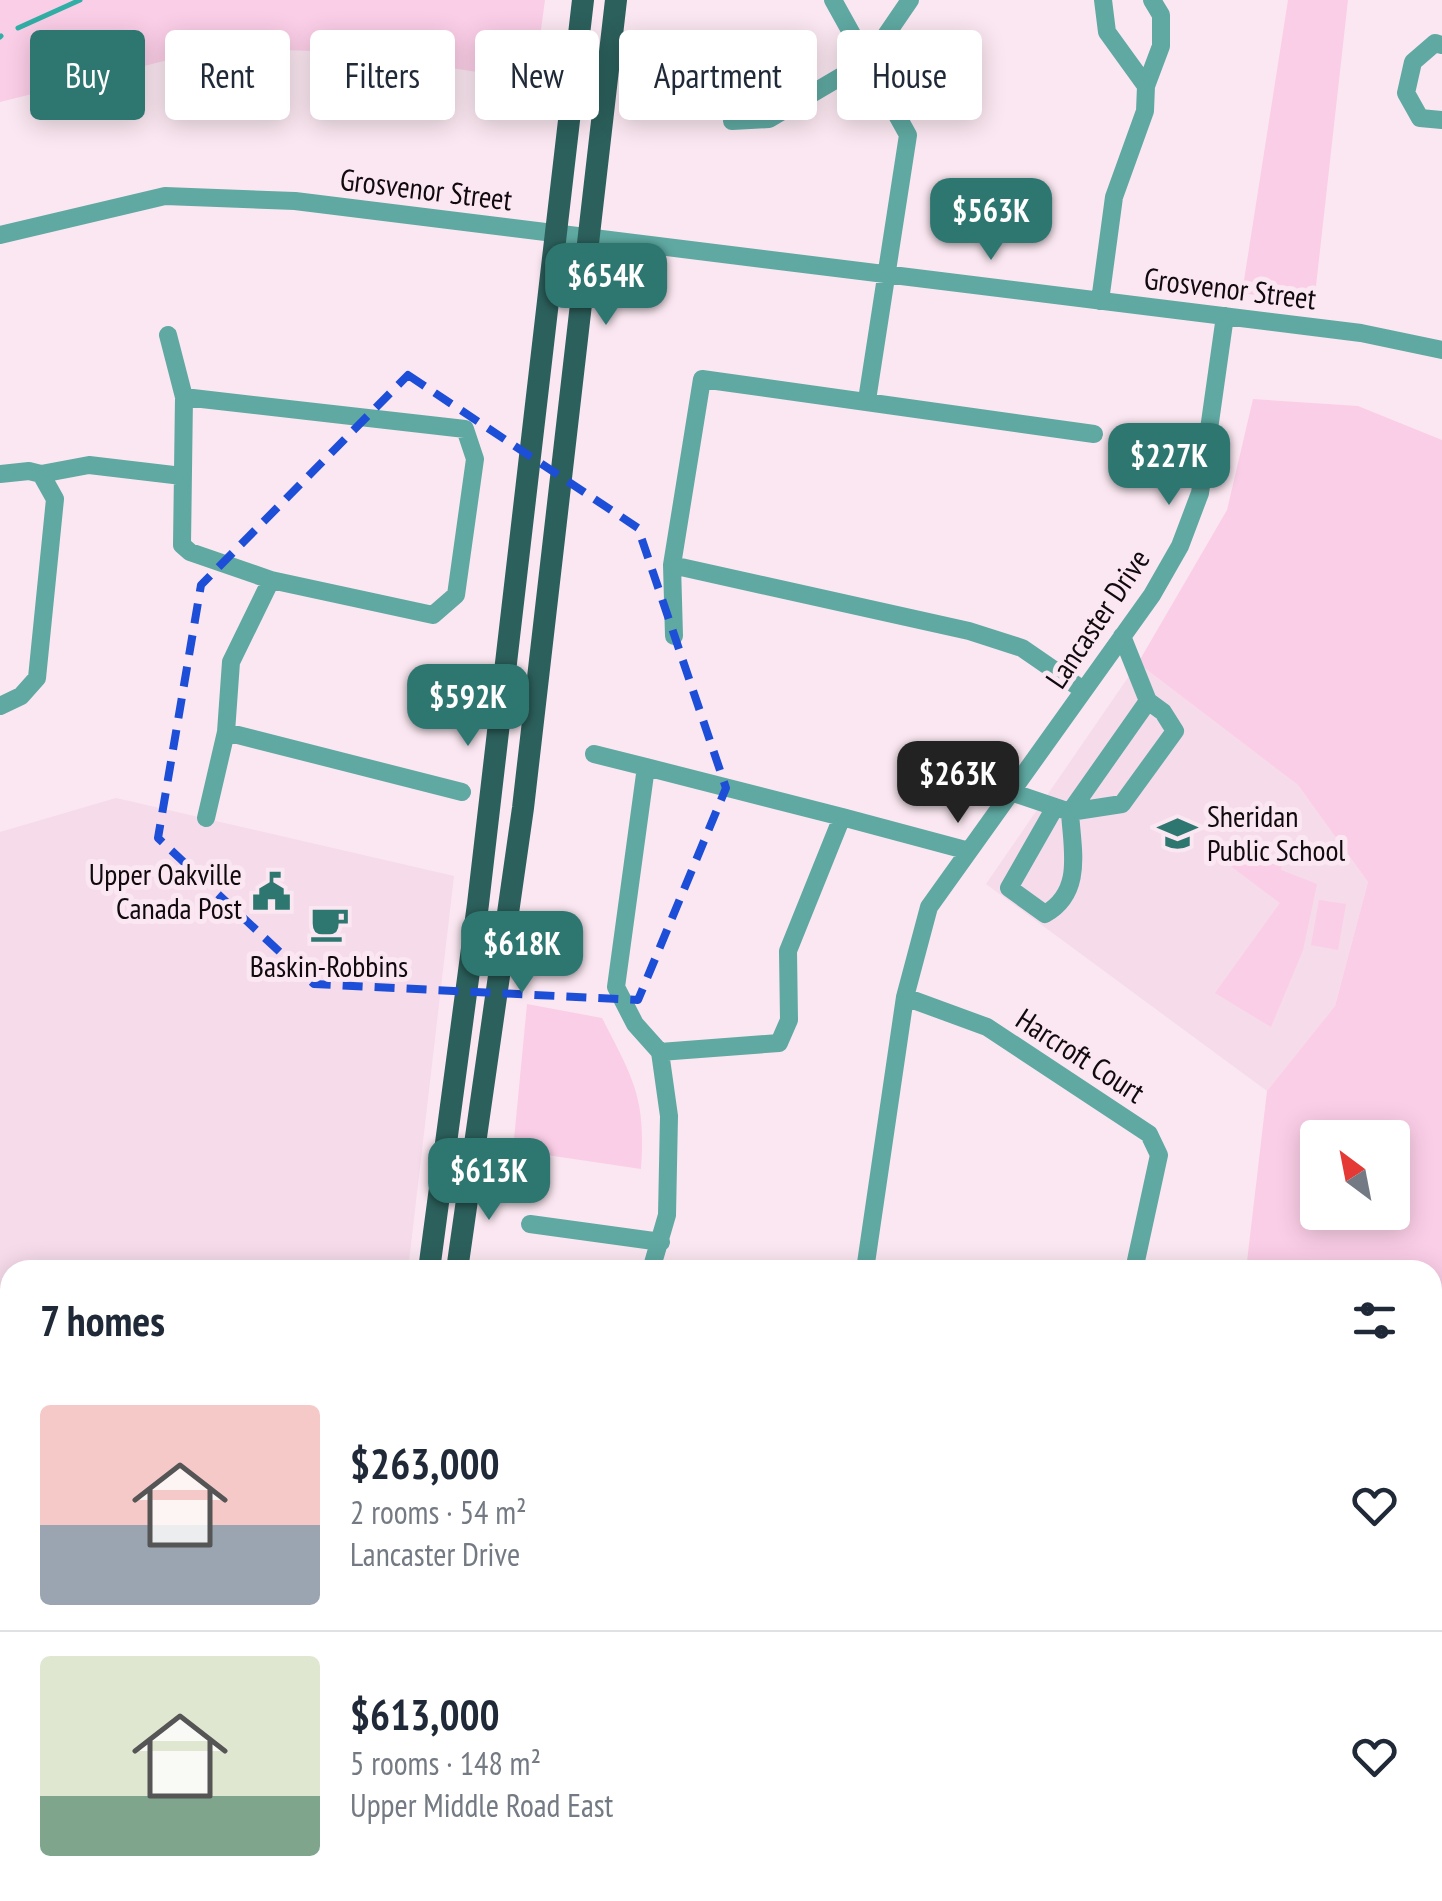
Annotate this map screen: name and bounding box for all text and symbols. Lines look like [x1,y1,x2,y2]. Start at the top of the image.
chip: Buy [30,30,145,120]
chip: Rent [165,30,290,120]
chip: Filters [310,30,455,120]
chip: New [475,30,599,120]
chip: Apartment [619,30,817,120]
chip: House [837,30,982,120]
street label: Grosvenor Street [338,159,515,218]
pin: $563K [921,178,1061,263]
text: $563K [952,189,1030,231]
pin: $654K [536,243,676,328]
text: $654K [567,254,645,296]
street label: Grosvenor Street [1142,258,1319,317]
pin: $227K [1099,423,1239,508]
text: $227K [1130,434,1208,476]
street label: Lancaster Drive [1036,541,1158,695]
pin: $592K [398,664,538,749]
text: $592K [429,675,507,717]
pin: $263K [888,741,1028,826]
text: $263K [919,752,997,794]
place label: Sheridan Public School [1207,796,1345,869]
school or university icon: Sheridan Public School [1156,813,1198,855]
place label: Upper Oakville Canada Post [89,854,243,927]
public building icon: Upper Oakville Canada Post [251,871,293,913]
cafe icon: Baskin-Robbins [308,902,350,944]
pin: $618K [452,911,592,996]
text: $618K [483,922,561,964]
place label: Baskin-Robbins [250,946,408,985]
street label: Harcroft Court [1009,999,1153,1111]
north arrow [1300,1120,1410,1230]
map controls [1300,1120,1410,1230]
pin: $613K [419,1138,559,1223]
text: $613K [450,1149,528,1191]
text: 7 homes [40,1293,165,1348]
icon: filters [1347,1293,1402,1348]
text: $263,000 [350,1436,500,1491]
icon: home [120,1445,240,1565]
icon: heart [1347,1478,1402,1533]
text: 2 rooms · 54 m² [350,1491,527,1533]
text: Lancaster Drive [350,1533,520,1575]
text: $613,000 [350,1687,500,1742]
icon: home [120,1696,240,1816]
icon: heart [1347,1729,1402,1784]
text: 5 rooms · 148 m² [350,1742,541,1784]
text: Upper Middle Road East [350,1784,613,1826]

